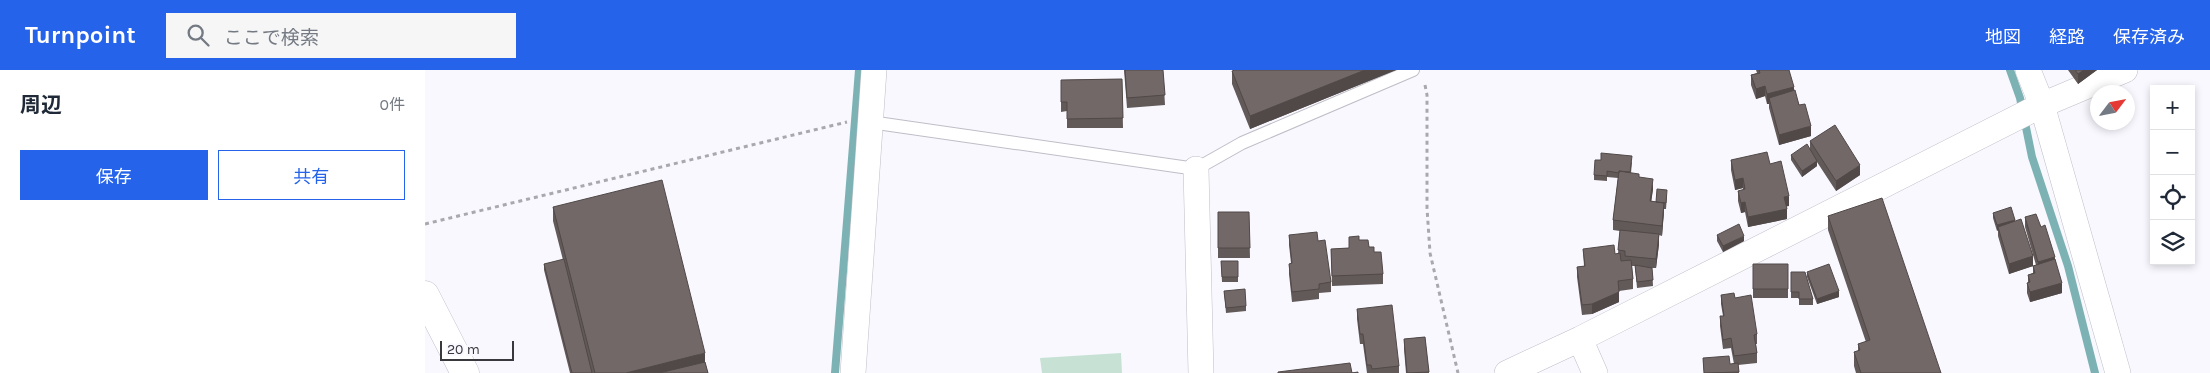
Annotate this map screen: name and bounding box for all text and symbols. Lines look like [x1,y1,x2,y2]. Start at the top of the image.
search box [166,13,516,58]
text: Turnpoint [25,21,136,49]
icon: search [184,21,212,49]
text: 地図 [1985,26,2021,48]
text: 経路 [2049,26,2085,48]
text: 保存済み [2113,26,2185,48]
text: ここで検索 [224,27,319,49]
north arrow [2090,85,2135,130]
map controls [2150,85,2195,265]
button: + [2150,85,2195,130]
text: 周辺 [20,93,62,117]
text: 0件 [380,95,405,114]
button: − [2150,130,2195,175]
button: 保存 [20,150,208,200]
button: 共有 [218,150,405,200]
button: locate [2150,175,2195,220]
button: layers [2150,220,2195,265]
scale bar [440,338,514,361]
text: 20 m [447,341,480,358]

